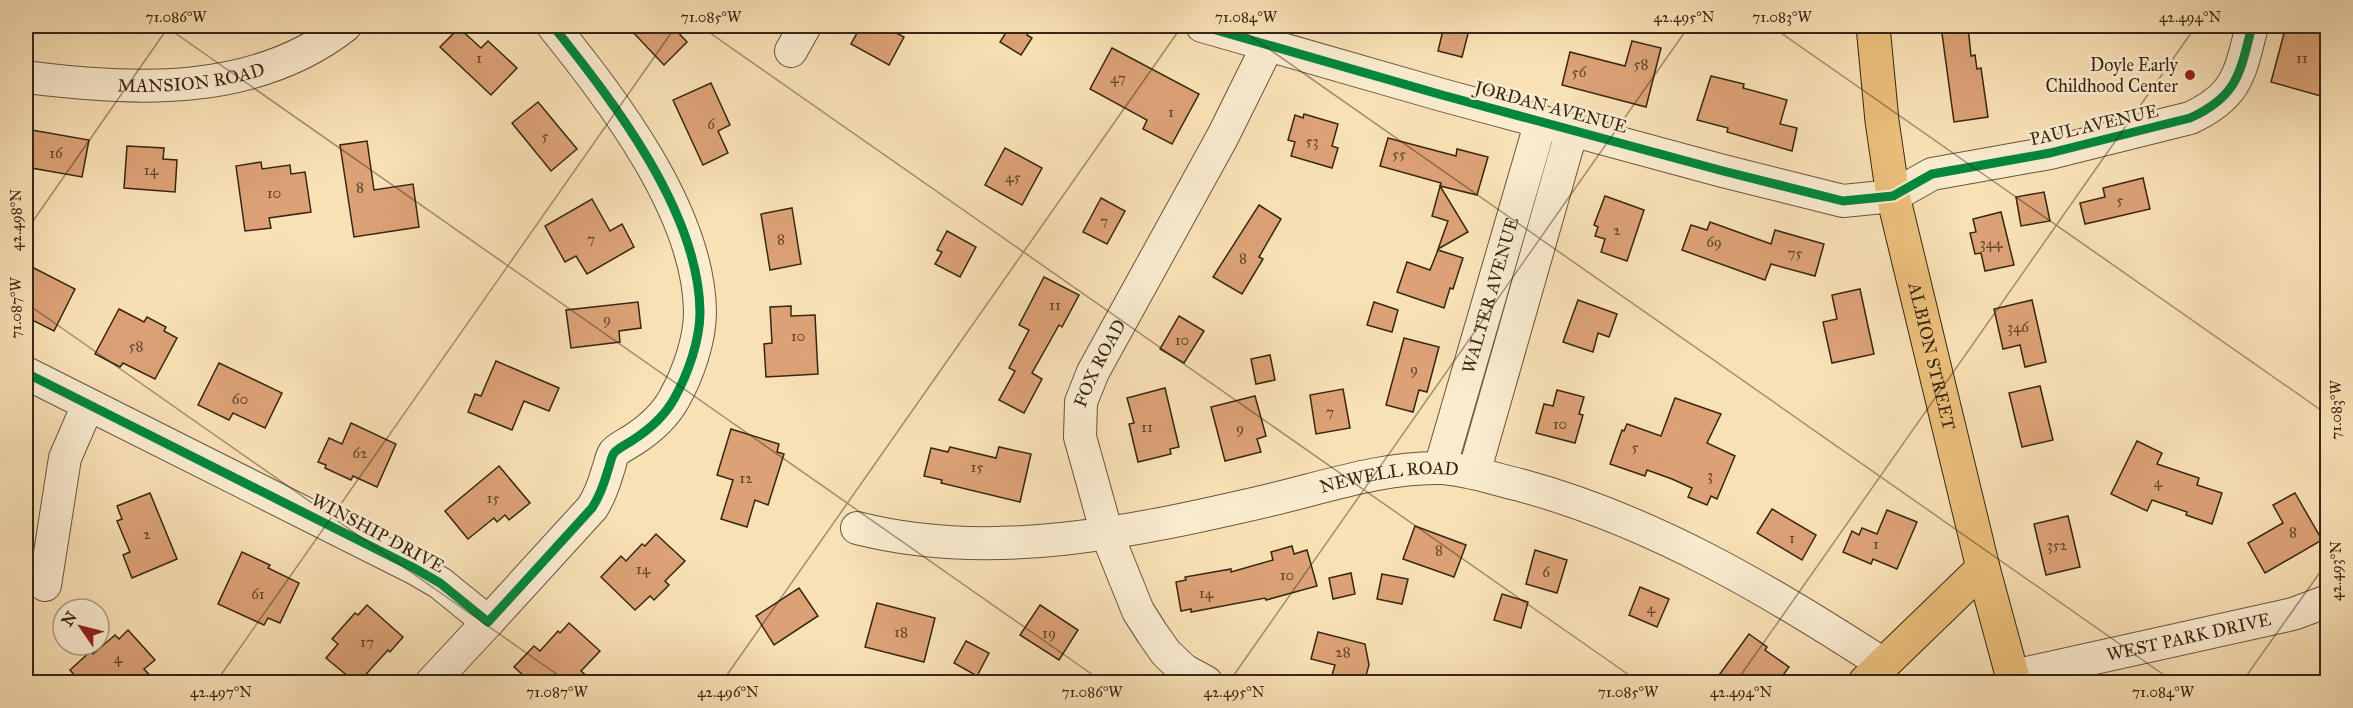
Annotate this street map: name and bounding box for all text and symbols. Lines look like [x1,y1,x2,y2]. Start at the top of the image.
text: 71.086°W [145,8,207,26]
text: 71.085°W [681,8,742,26]
text: 71.084°W [1215,8,1278,26]
text: 42.495°N [1654,8,1715,26]
text: 71.083°W [1752,8,1812,26]
text: 42.494°N [2159,8,2221,26]
house number: 1 [476,49,482,67]
house number: 11 [2296,49,2308,67]
place label: Doyle Early Childhood Center [2046,54,2179,97]
house number: 58 [1634,55,1648,73]
street label: MANSION ROAD [117,58,267,97]
house number: 56 [1572,63,1588,81]
marker: Doyle Early Childhood Center [2183,68,2197,82]
house number: 47 [1110,69,1126,87]
street label: JORDAN AVENUE [1470,76,1630,139]
street label: PAUL AVENUE [2028,100,2160,150]
house number: 1 [1168,103,1174,121]
house number: 6 [707,115,716,133]
house number: 5 [542,127,549,145]
house number: 53 [1306,132,1318,150]
house number: 16 [49,144,64,162]
house number: 55 [1392,145,1406,163]
house number: 14 [144,161,159,179]
house number: 45 [1005,168,1021,186]
house number: 8 [356,178,364,196]
house number: 10 [267,184,281,202]
text: 42.498°N [7,189,25,251]
house number: 5 [2117,191,2124,209]
house number: 7 [1100,212,1108,230]
street label: WALTER AVENUE [1457,214,1523,376]
house number: 2 [1613,221,1621,239]
house number: 7 [587,230,595,248]
house number: 8 [777,230,785,248]
house number: 69 [1706,233,1722,251]
house number: 344 [1980,234,2003,252]
house number: 75 [1788,244,1803,262]
house number: 8 [1239,249,1247,267]
text: 71.087°W [7,277,25,339]
street label: ALBION STREET [1903,279,1960,432]
house number: 11 [1049,296,1061,314]
house number: 9 [603,310,611,328]
street label: FOX ROAD [1069,316,1131,410]
house number: 346 [2007,318,2030,336]
house number: 10 [791,327,805,345]
house number: 10 [1175,331,1189,349]
house number: 58 [129,337,143,355]
house number: 9 [1410,360,1418,378]
text: 71.083°W [2327,380,2345,440]
house number: 60 [232,390,248,408]
house number: 7 [1326,403,1334,421]
house number: 10 [1553,415,1567,433]
house number: 11 [1141,418,1153,436]
house number: 9 [1236,419,1244,437]
house number: 5 [1632,438,1639,456]
house number: 62 [352,444,368,462]
street label: NEWELL ROAD [1317,457,1460,498]
house number: 15 [971,458,983,476]
house number: 3 [1707,466,1713,484]
house number: 12 [739,469,753,487]
house number: 4 [2154,473,2163,491]
street label: WINSHIP DRIVE [308,489,448,577]
house number: 15 [487,489,499,507]
house number: 8 [2289,523,2297,541]
house number: 2 [143,525,151,543]
house number: 1 [1789,529,1795,547]
house number: 1 [1873,535,1879,553]
house number: 352 [2047,536,2068,554]
house number: 8 [1435,541,1443,559]
text: 42.493°N [2327,541,2345,601]
house number: 14 [636,560,651,578]
house number: 6 [1542,563,1551,581]
house number: 10 [1280,566,1294,584]
house number: 14 [1199,584,1214,602]
house number: 61 [251,585,265,603]
north arrow [51,597,111,657]
house number: 4 [1647,599,1656,617]
text: N [57,607,81,630]
street label: WEST PARK DRIVE [2104,608,2273,666]
house number: 18 [894,623,908,641]
house number: 19 [1042,624,1056,642]
house number: 17 [360,633,374,651]
house number: 28 [1335,643,1351,661]
house number: 4 [114,649,123,667]
text: 42.497°N [190,683,252,701]
text: 71.087°W [526,683,588,701]
text: 42.496°N [697,683,759,701]
text: 71.086°W [1061,683,1123,701]
text: 42.495°N [1204,683,1265,701]
text: 71.085°W [1598,683,1659,701]
text: 42.494°N [1710,683,1772,701]
text: 71.084°W [2132,683,2195,701]

